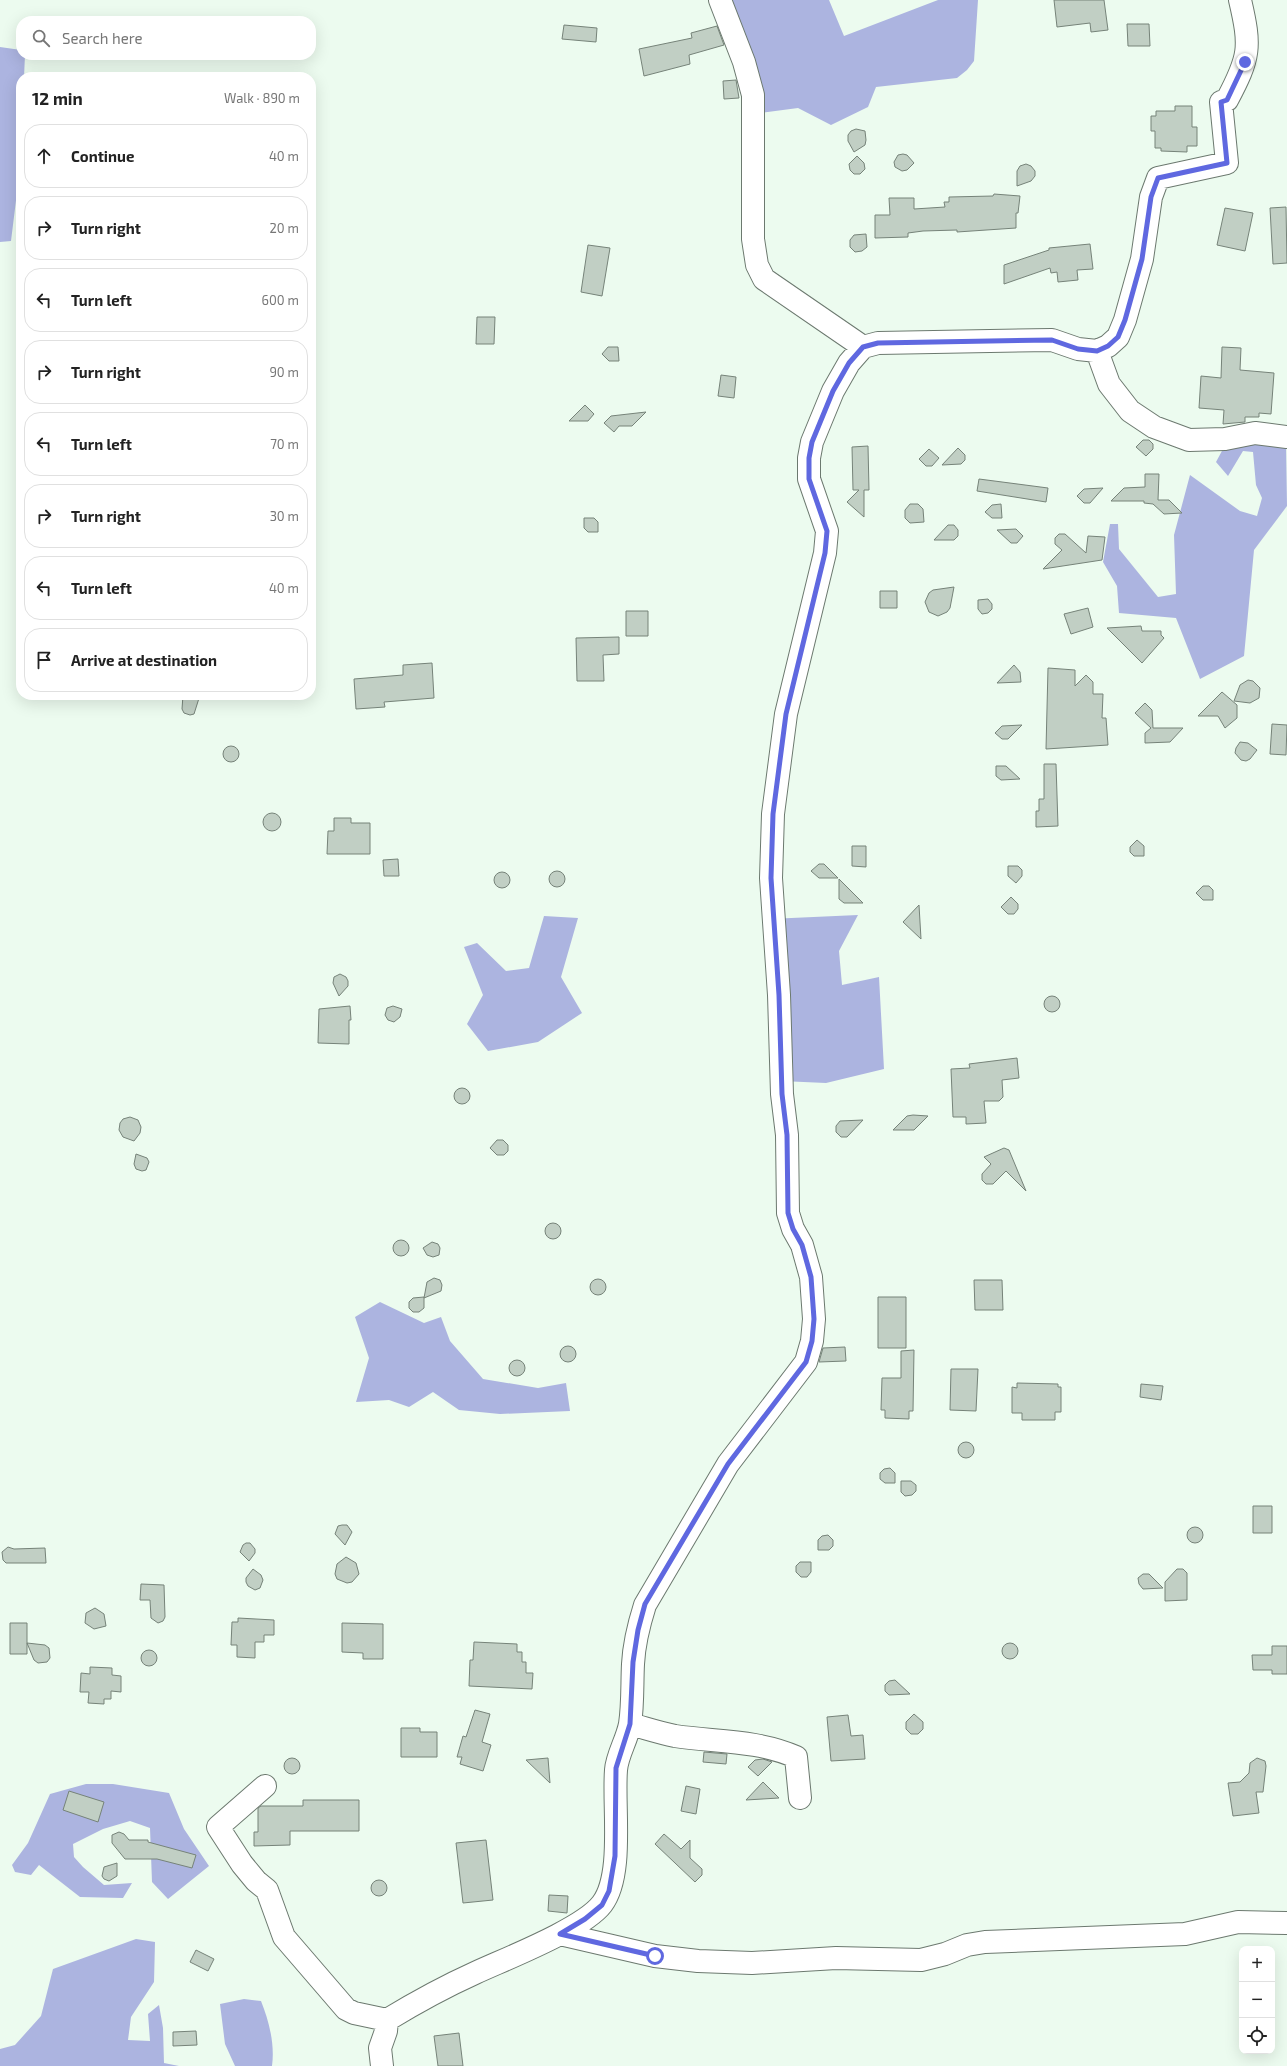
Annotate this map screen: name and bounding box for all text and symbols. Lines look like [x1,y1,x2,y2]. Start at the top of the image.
search box [16,16,316,60]
icon: search [30,27,52,49]
text: Search here [62,29,143,47]
route end [1236,53,1254,71]
text: 12 min [32,88,83,108]
text: Walk · 890 m [224,90,300,106]
icon: ahead [33,145,55,167]
text: Continue [71,147,134,165]
text: 40 m [269,148,299,164]
icon: right [33,217,55,239]
text: Turn right [71,219,141,237]
text: 20 m [270,220,299,236]
icon: left [33,289,55,311]
text: Turn left [71,291,132,309]
text: 600 m [262,292,299,308]
icon: right [33,361,55,383]
text: Turn right [71,363,141,381]
text: 90 m [269,364,299,380]
icon: left [33,433,55,455]
text: Turn left [71,435,132,453]
text: 70 m [270,436,299,452]
icon: right [33,505,55,527]
text: Turn right [71,507,141,525]
text: 30 m [270,508,299,524]
icon: left [33,577,55,599]
text: Turn left [71,579,132,597]
text: 40 m [269,580,299,596]
icon: arrive [33,649,55,671]
text: Arrive at destination [71,651,217,669]
map controls [1239,1946,1275,2054]
button: + [1239,1946,1275,1982]
route start [646,1947,664,1965]
button: − [1239,1982,1275,2018]
button: locate [1239,2018,1275,2054]

